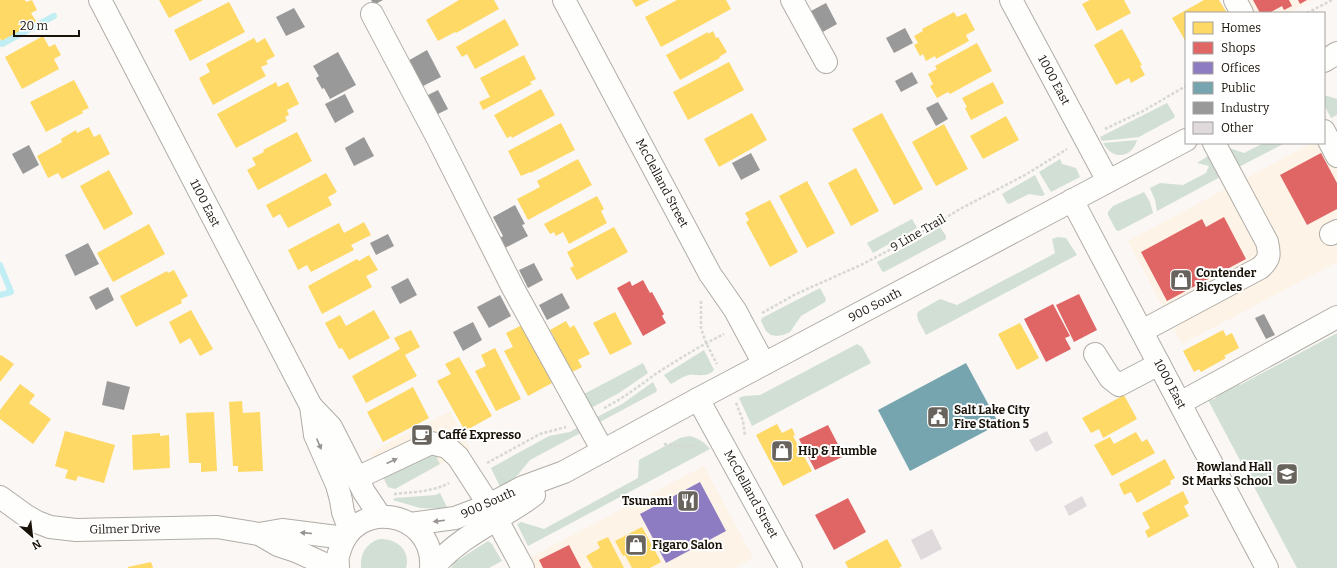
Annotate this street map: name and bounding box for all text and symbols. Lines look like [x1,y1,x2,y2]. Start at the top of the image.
scale bar [14,12,79,38]
legend [1185,12,1325,144]
text: 20 m [20,19,49,33]
text: Homes [1221,21,1261,35]
text: Shops [1221,41,1256,55]
street label: 1000 East [1035,53,1073,108]
text: Offices [1221,61,1260,75]
text: Public [1221,81,1256,95]
text: Industry [1221,101,1270,115]
text: Other [1221,121,1254,135]
street label: McClelland Street [633,136,692,230]
street label: 1100 East [187,177,223,230]
street label: 9 Line Trail [888,211,948,254]
place label: Contender Bicycles [1196,266,1257,294]
shop icon: Contender Bicycles [1168,267,1194,293]
street label: 900 South [846,285,904,325]
street label: 1000 East [1151,357,1189,412]
place label: Salt Lake City Fire Station 5 [954,403,1030,431]
public building icon: Salt Lake City Fire Station 5 [925,404,951,430]
cafe icon: Caffé Expresso [409,422,435,448]
place label: Caffé Expresso [438,428,521,442]
shop icon: Hip & Humble [769,438,795,464]
one-way arrow [317,439,323,451]
place label: Hip & Humble [798,444,877,458]
street label: McClelland Street [721,448,781,541]
one-way arrow [387,458,398,464]
place label: Rowland Hall St Marks School [1182,460,1272,488]
school or university icon: Rowland Hall St Marks School [1274,461,1300,487]
street label: 900 South [459,485,518,521]
restaurant icon: Tsunami [675,488,701,514]
place label: Tsunami [622,494,672,508]
north arrow [12,516,52,556]
one-way arrow [433,517,445,524]
street label: Gilmer Drive [89,521,161,537]
one-way arrow [300,529,312,536]
shop icon: Figaro Salon [623,532,649,558]
text: N [29,537,43,552]
place label: Figaro Salon [652,538,723,552]

